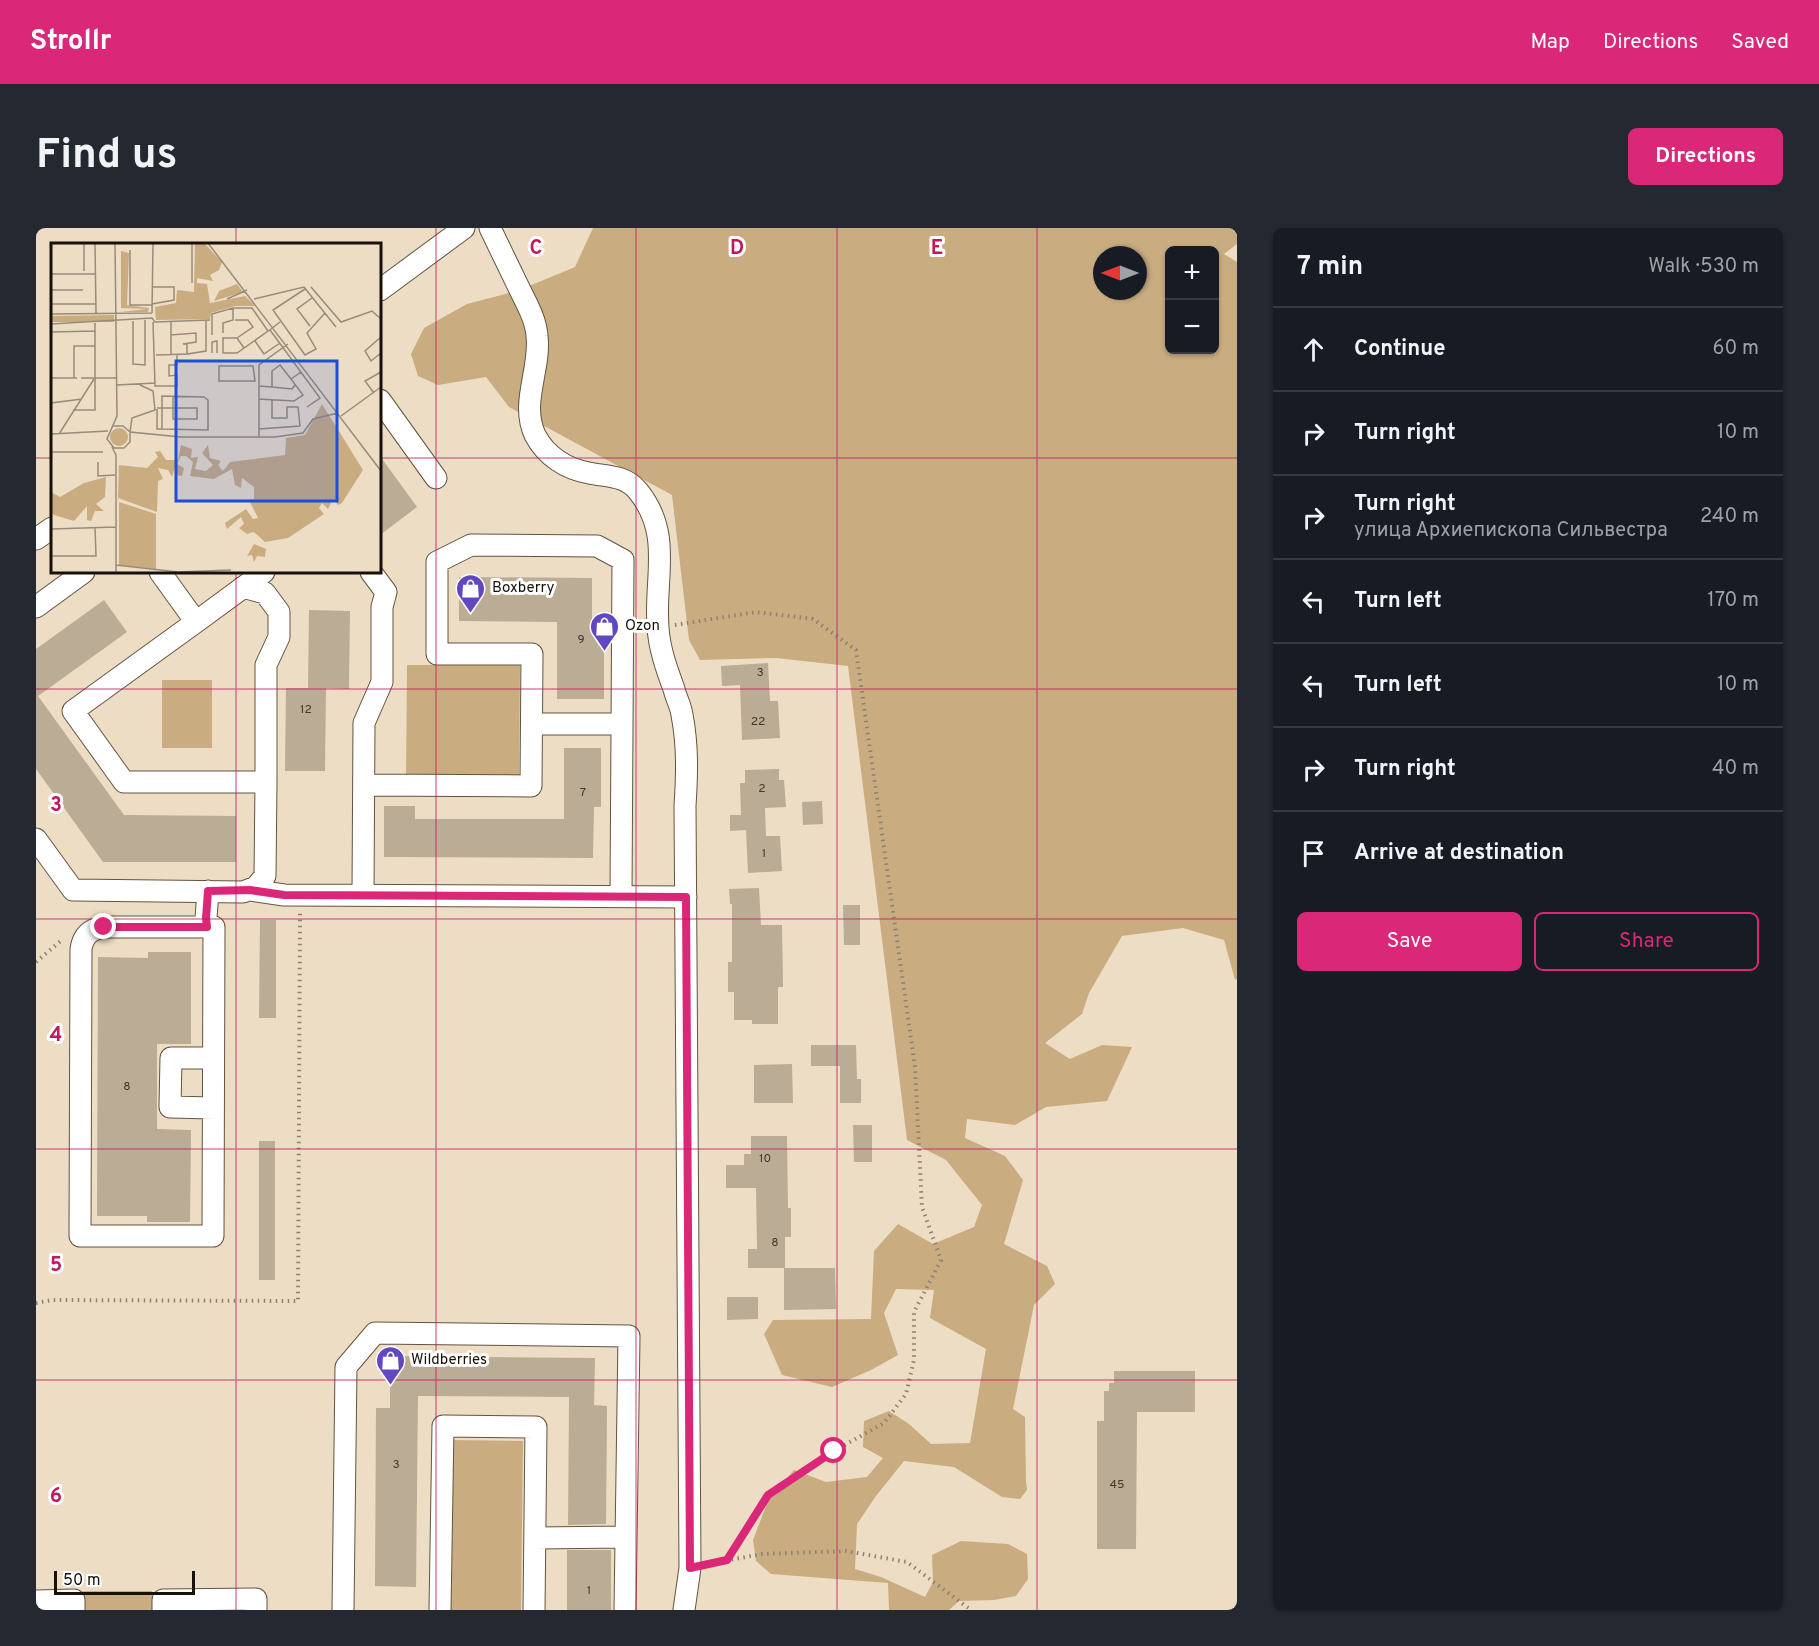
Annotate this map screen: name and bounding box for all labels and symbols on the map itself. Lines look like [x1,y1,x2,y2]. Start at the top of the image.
text: C [530,236,542,262]
text: D [730,236,744,262]
text: E [931,236,943,262]
inset map [51,243,381,573]
north arrow [1093,246,1147,300]
shop icon: Boxberry [455,572,487,614]
place label: Boxberry [492,579,554,598]
shop icon: Ozon [588,610,620,652]
place label: Ozon [625,617,660,636]
house number: 9 [577,632,585,648]
house number: 3 [756,665,764,681]
house number: 12 [300,702,312,718]
house number: 22 [751,714,765,730]
house number: 2 [758,781,766,797]
house number: 7 [580,785,586,801]
text: 3 [50,793,62,819]
house number: 1 [762,846,766,862]
route end [90,913,116,939]
text: 4 [50,1023,62,1049]
house number: 8 [123,1079,131,1095]
house number: 10 [759,1151,771,1167]
house number: 8 [771,1235,779,1251]
text: 5 [50,1253,62,1279]
shop icon: Wildberries [374,1344,406,1386]
place label: Wildberries [411,1351,487,1370]
route start [820,1437,846,1463]
house number: 3 [392,1457,400,1473]
house number: 45 [1110,1477,1124,1493]
text: 6 [50,1484,62,1510]
scale bar [54,1568,195,1596]
house number: 1 [587,1583,591,1599]

